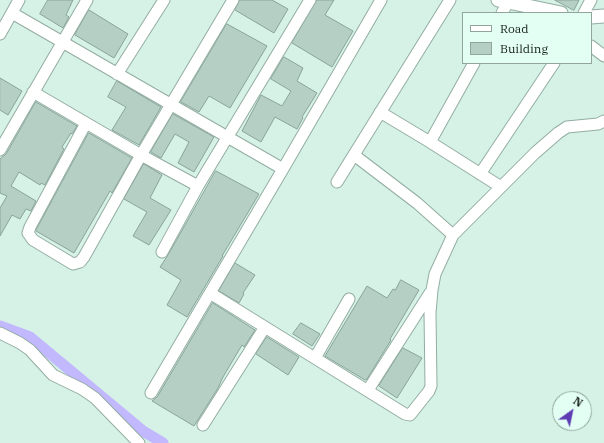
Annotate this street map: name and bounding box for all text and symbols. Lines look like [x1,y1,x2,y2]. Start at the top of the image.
legend [462,12,592,64]
text: Road [500,21,529,36]
text: Building [500,41,548,56]
north arrow [552,391,592,431]
text: N [571,394,585,410]

